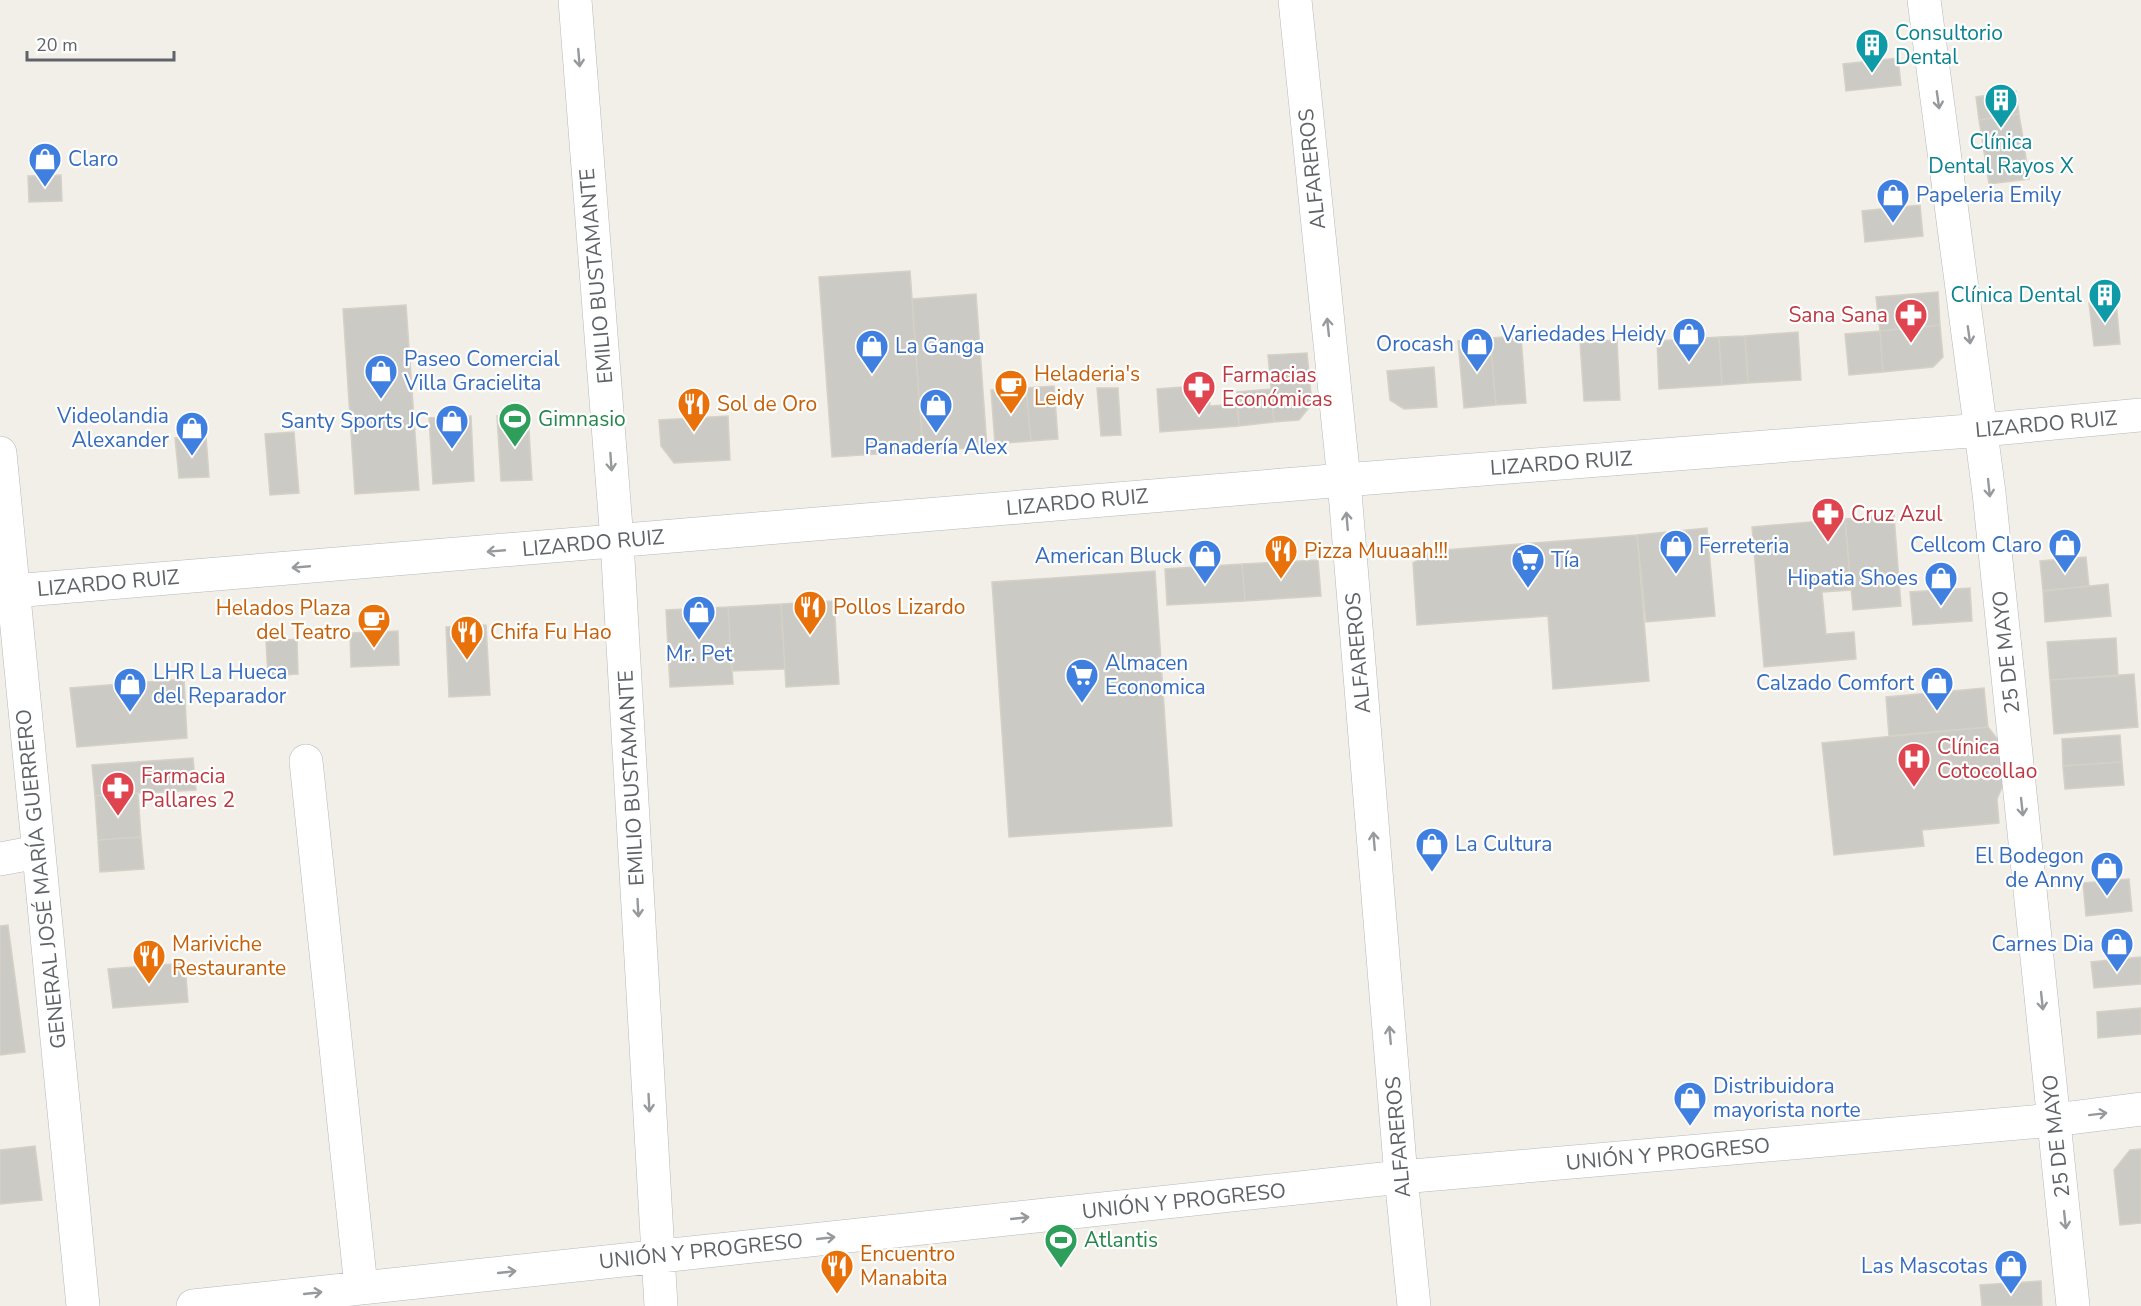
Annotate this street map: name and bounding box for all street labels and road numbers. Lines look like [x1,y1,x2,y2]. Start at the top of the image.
street label: ALFAREROS [1292,107,1332,231]
street label: EMILIO BUSTAMANTE [573,167,619,385]
street label: LIZARDO RUIZ [1974,404,2118,444]
street label: LIZARDO RUIZ [1489,444,1633,482]
street label: LIZARDO RUIZ [1005,482,1149,522]
street label: LIZARDO RUIZ [521,523,665,563]
street label: LIZARDO RUIZ [36,563,180,603]
street label: 25 DE MAYO [1986,589,2026,715]
street label: ALFAREROS [1339,591,1377,715]
street label: EMILIO BUSTAMANTE [611,669,651,887]
street label: GENERAL JOSÉ MARÍA GUERRERO [9,708,73,1050]
street label: 25 DE MAYO [2036,1073,2076,1199]
street label: ALFAREROS [1379,1075,1417,1199]
street label: UNIÓN Y PROGRESO [1565,1131,1771,1177]
street label: UNIÓN Y PROGRESO [1081,1176,1287,1226]
street label: UNIÓN Y PROGRESO [598,1226,804,1276]

